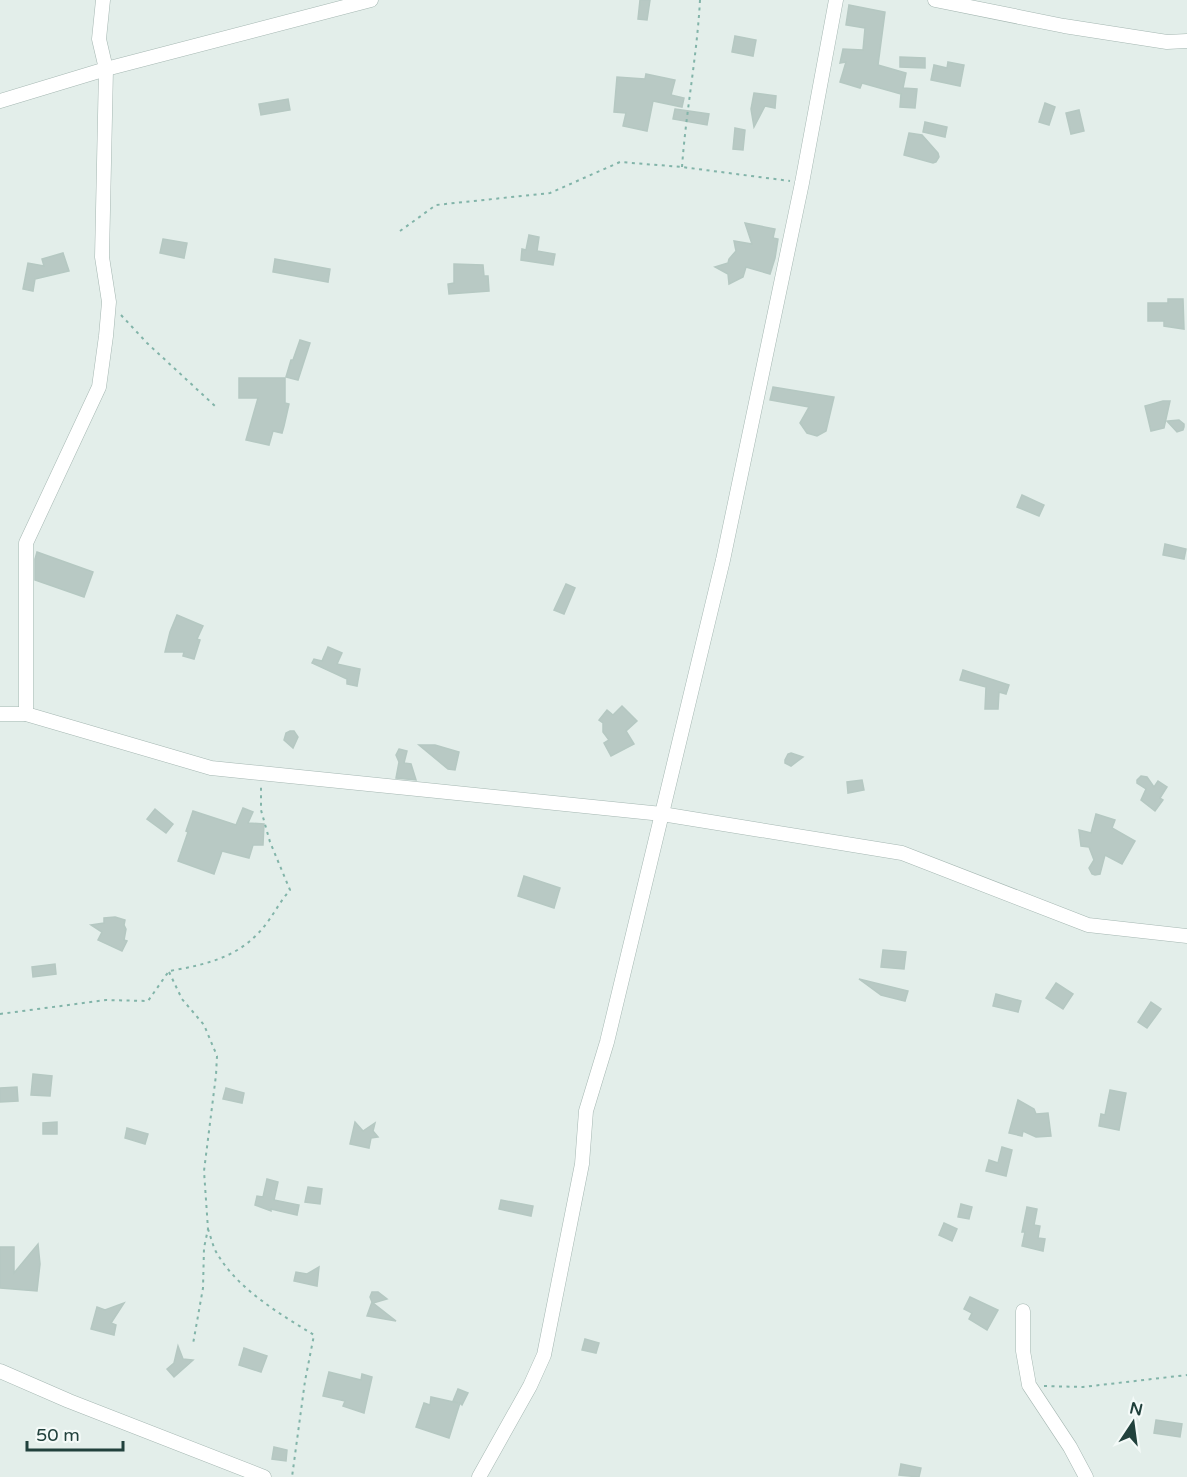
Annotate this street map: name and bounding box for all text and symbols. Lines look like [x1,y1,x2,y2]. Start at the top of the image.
north arrow [1103,1393,1163,1453]
text: N [1128,1398,1145,1421]
scale bar [27,1414,123,1452]
text: 50 m [36,1424,80,1446]

